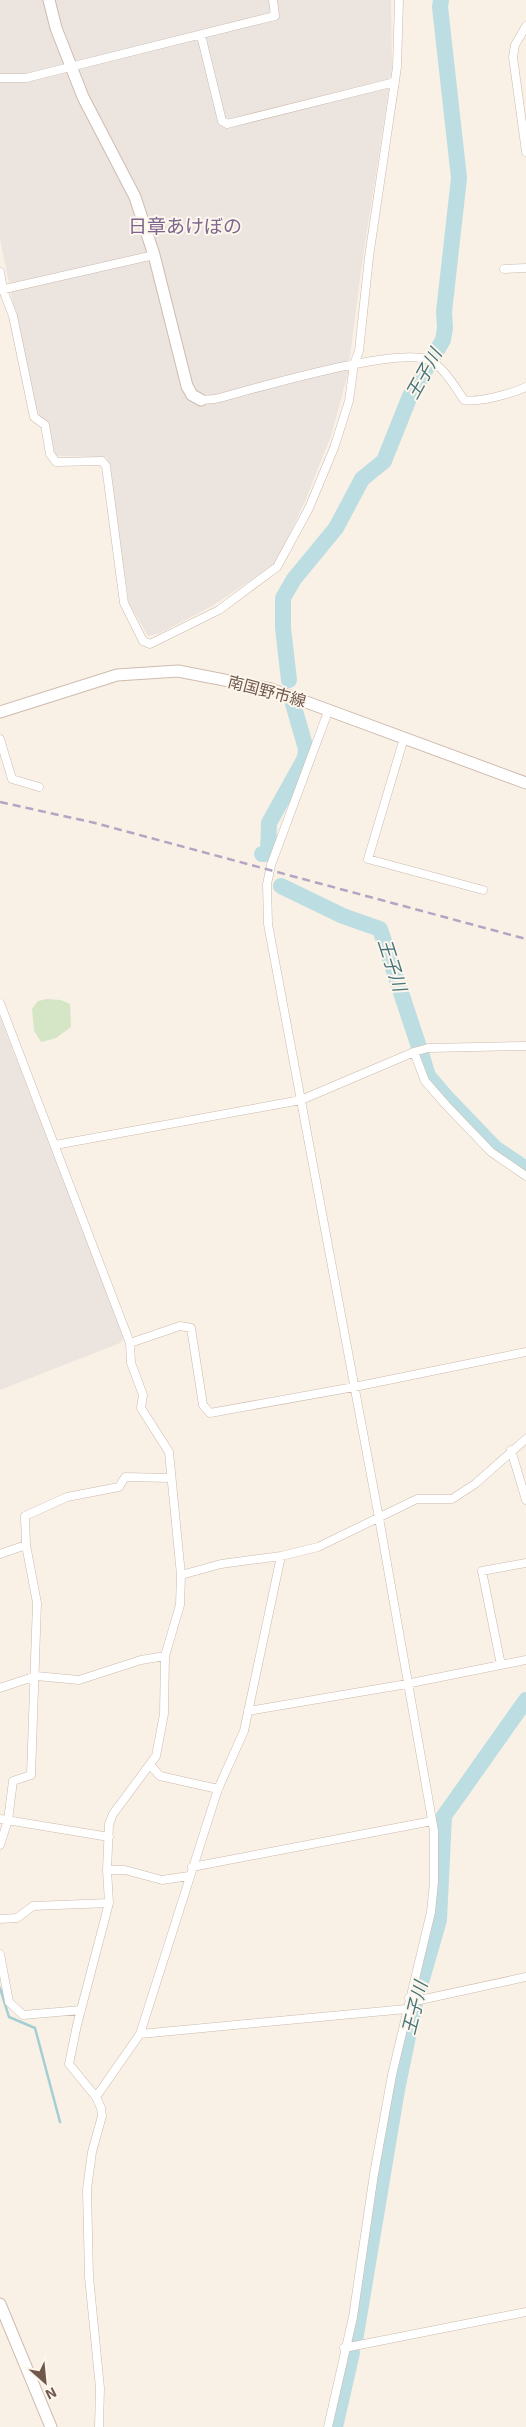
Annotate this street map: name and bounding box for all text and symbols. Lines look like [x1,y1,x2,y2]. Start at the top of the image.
district label: 日章あけぼの [128,214,242,237]
water label: 王子川 [400,343,447,402]
street label: 南国野市線 [226,671,308,710]
water label: 王子川 [374,936,412,996]
water label: 王子川 [397,1977,432,2037]
north arrow [20,2357,70,2407]
text: N [43,2384,59,2404]

